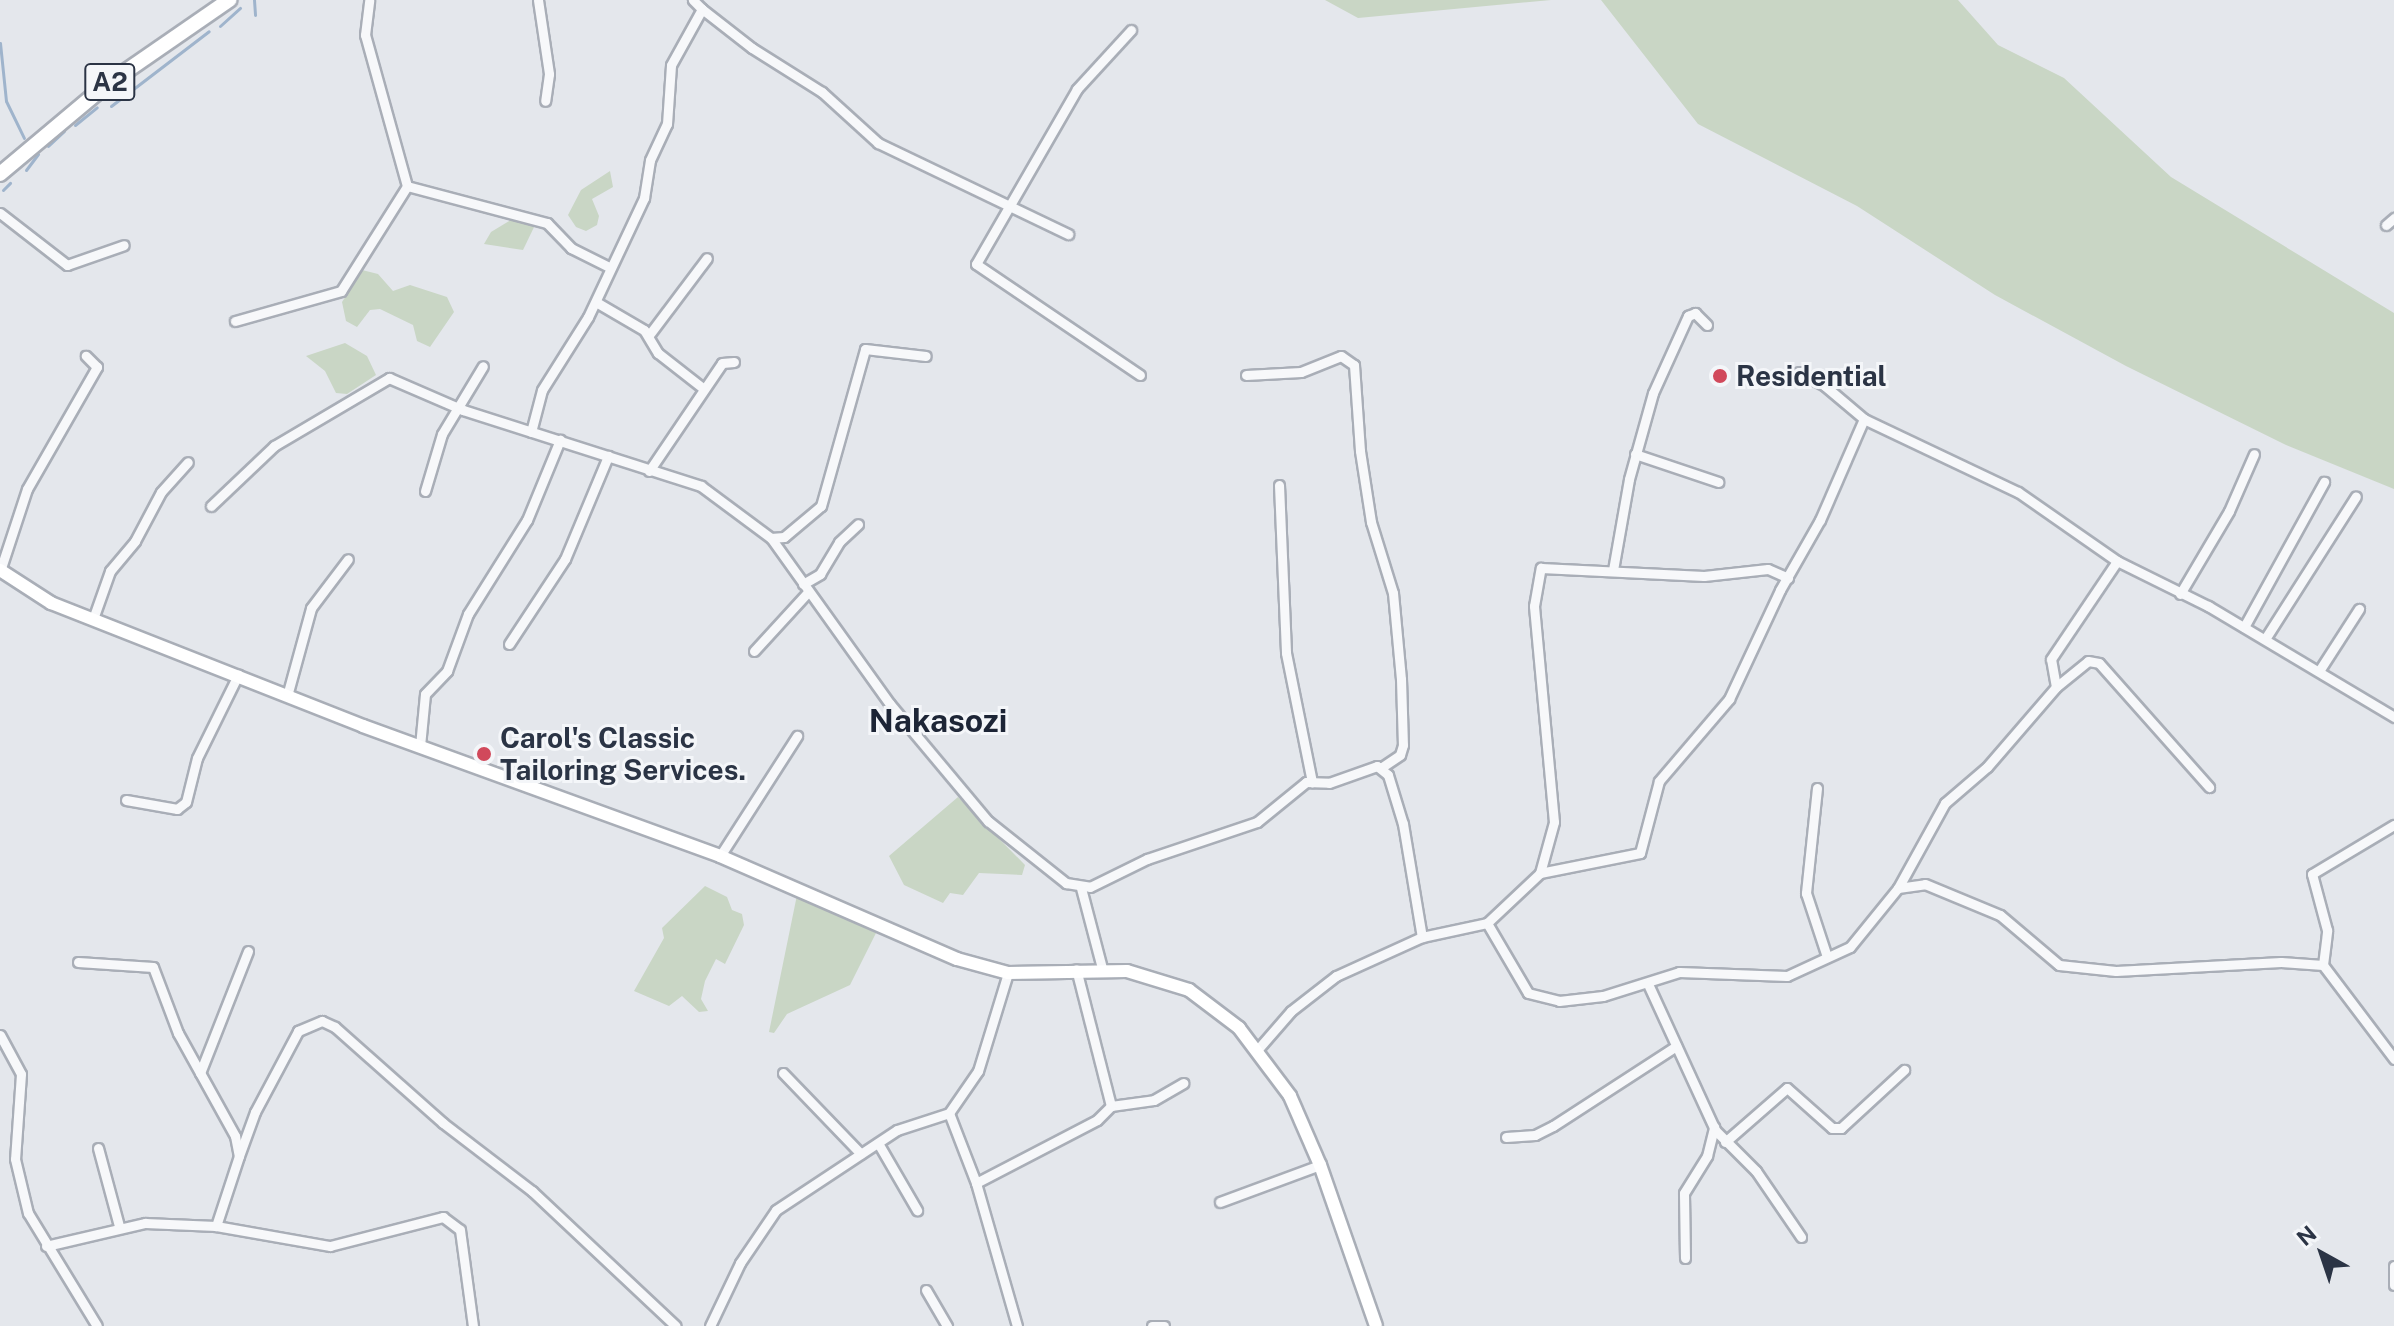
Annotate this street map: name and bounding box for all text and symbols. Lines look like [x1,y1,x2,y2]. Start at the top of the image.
road number: A2 [84,60,136,104]
place label: Residential [1736,359,1887,393]
marker: Residential [1711,367,1729,385]
district label: Nakasozi [869,702,1007,740]
place label: Carol's Classic Tailoring Services. [500,721,746,787]
marker: Carol's Classic Tailoring Services. [475,745,493,763]
north arrow [2282,1214,2362,1294]
text: N [2292,1220,2322,1251]

